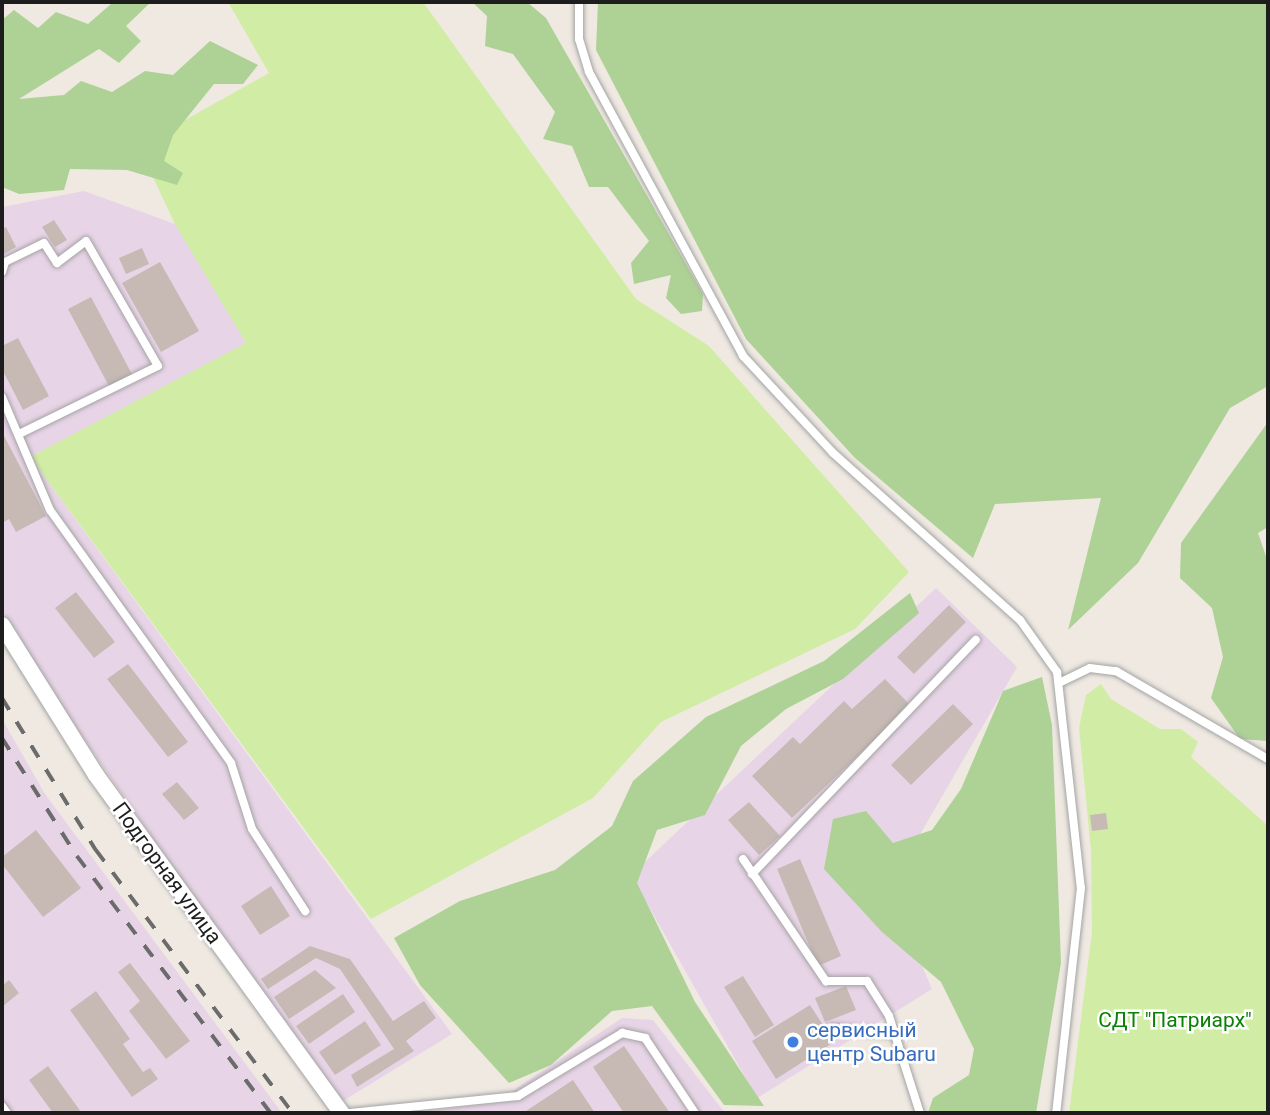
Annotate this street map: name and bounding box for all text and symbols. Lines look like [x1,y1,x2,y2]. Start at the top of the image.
street label: Подгорная улица [107,797,227,949]
park label: СДТ "Патриарх" [1098,1007,1252,1033]
place label: сервисный центр Subaru [807,1017,936,1067]
marker: сервисный центр Subaru [785,1034,801,1050]

